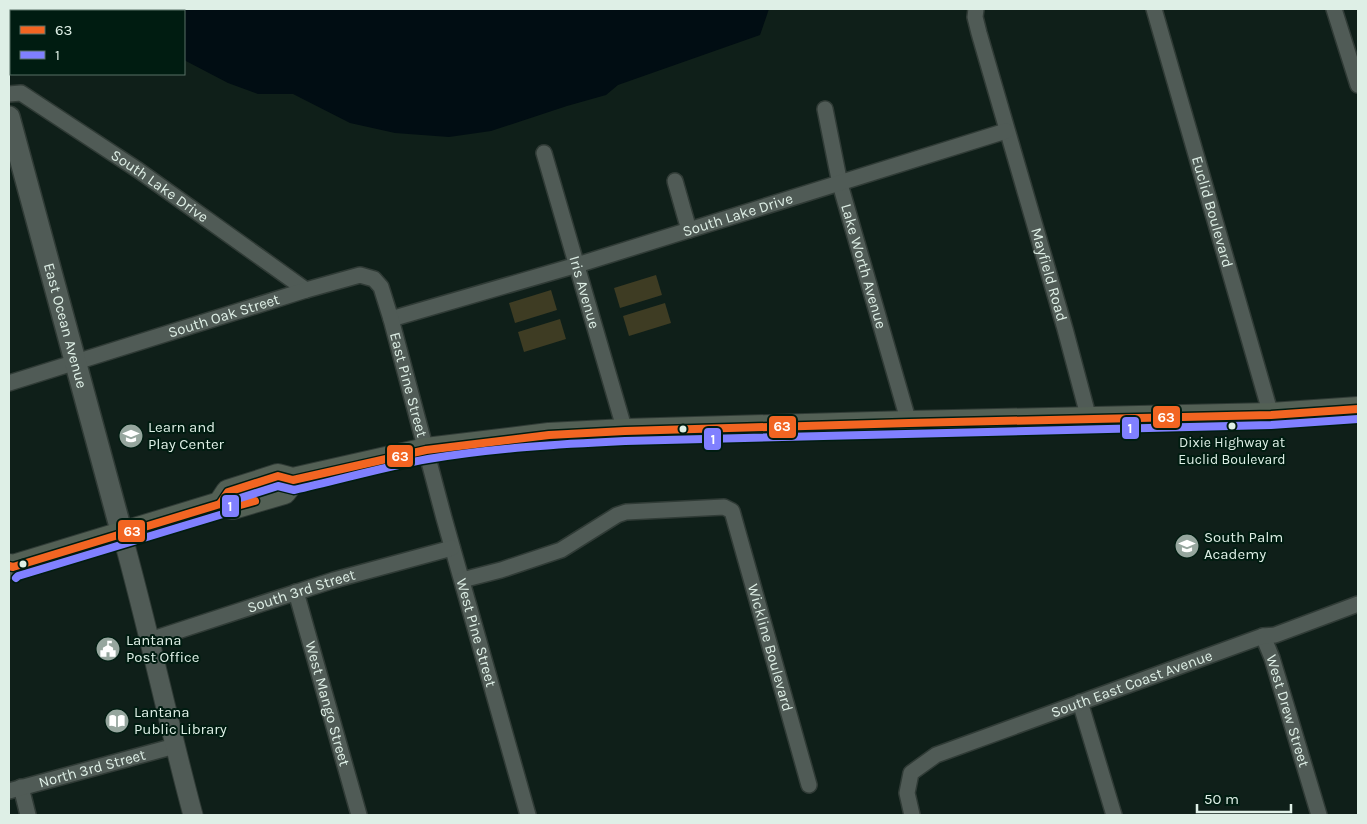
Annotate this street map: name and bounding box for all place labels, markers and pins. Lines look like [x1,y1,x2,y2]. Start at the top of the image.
place label: Learn and Play Center [148,418,225,453]
marker: Dixie Highway at Euclid Boulevard [1227,421,1237,431]
school or university icon: Learn and Play Center [118,423,144,449]
unlabelled marker [678,424,688,434]
place label: Dixie Highway at Euclid Boulevard [1178,434,1286,468]
place label: South Palm Academy [1204,528,1283,563]
school or university icon: South Palm Academy [1174,533,1200,559]
unlabelled marker [18,559,28,569]
place label: Lantana Post Office [126,631,199,666]
public building icon: Lantana Post Office [95,636,121,662]
place label: Lantana Public Library [134,703,227,738]
library icon: Lantana Public Library [104,708,130,734]

